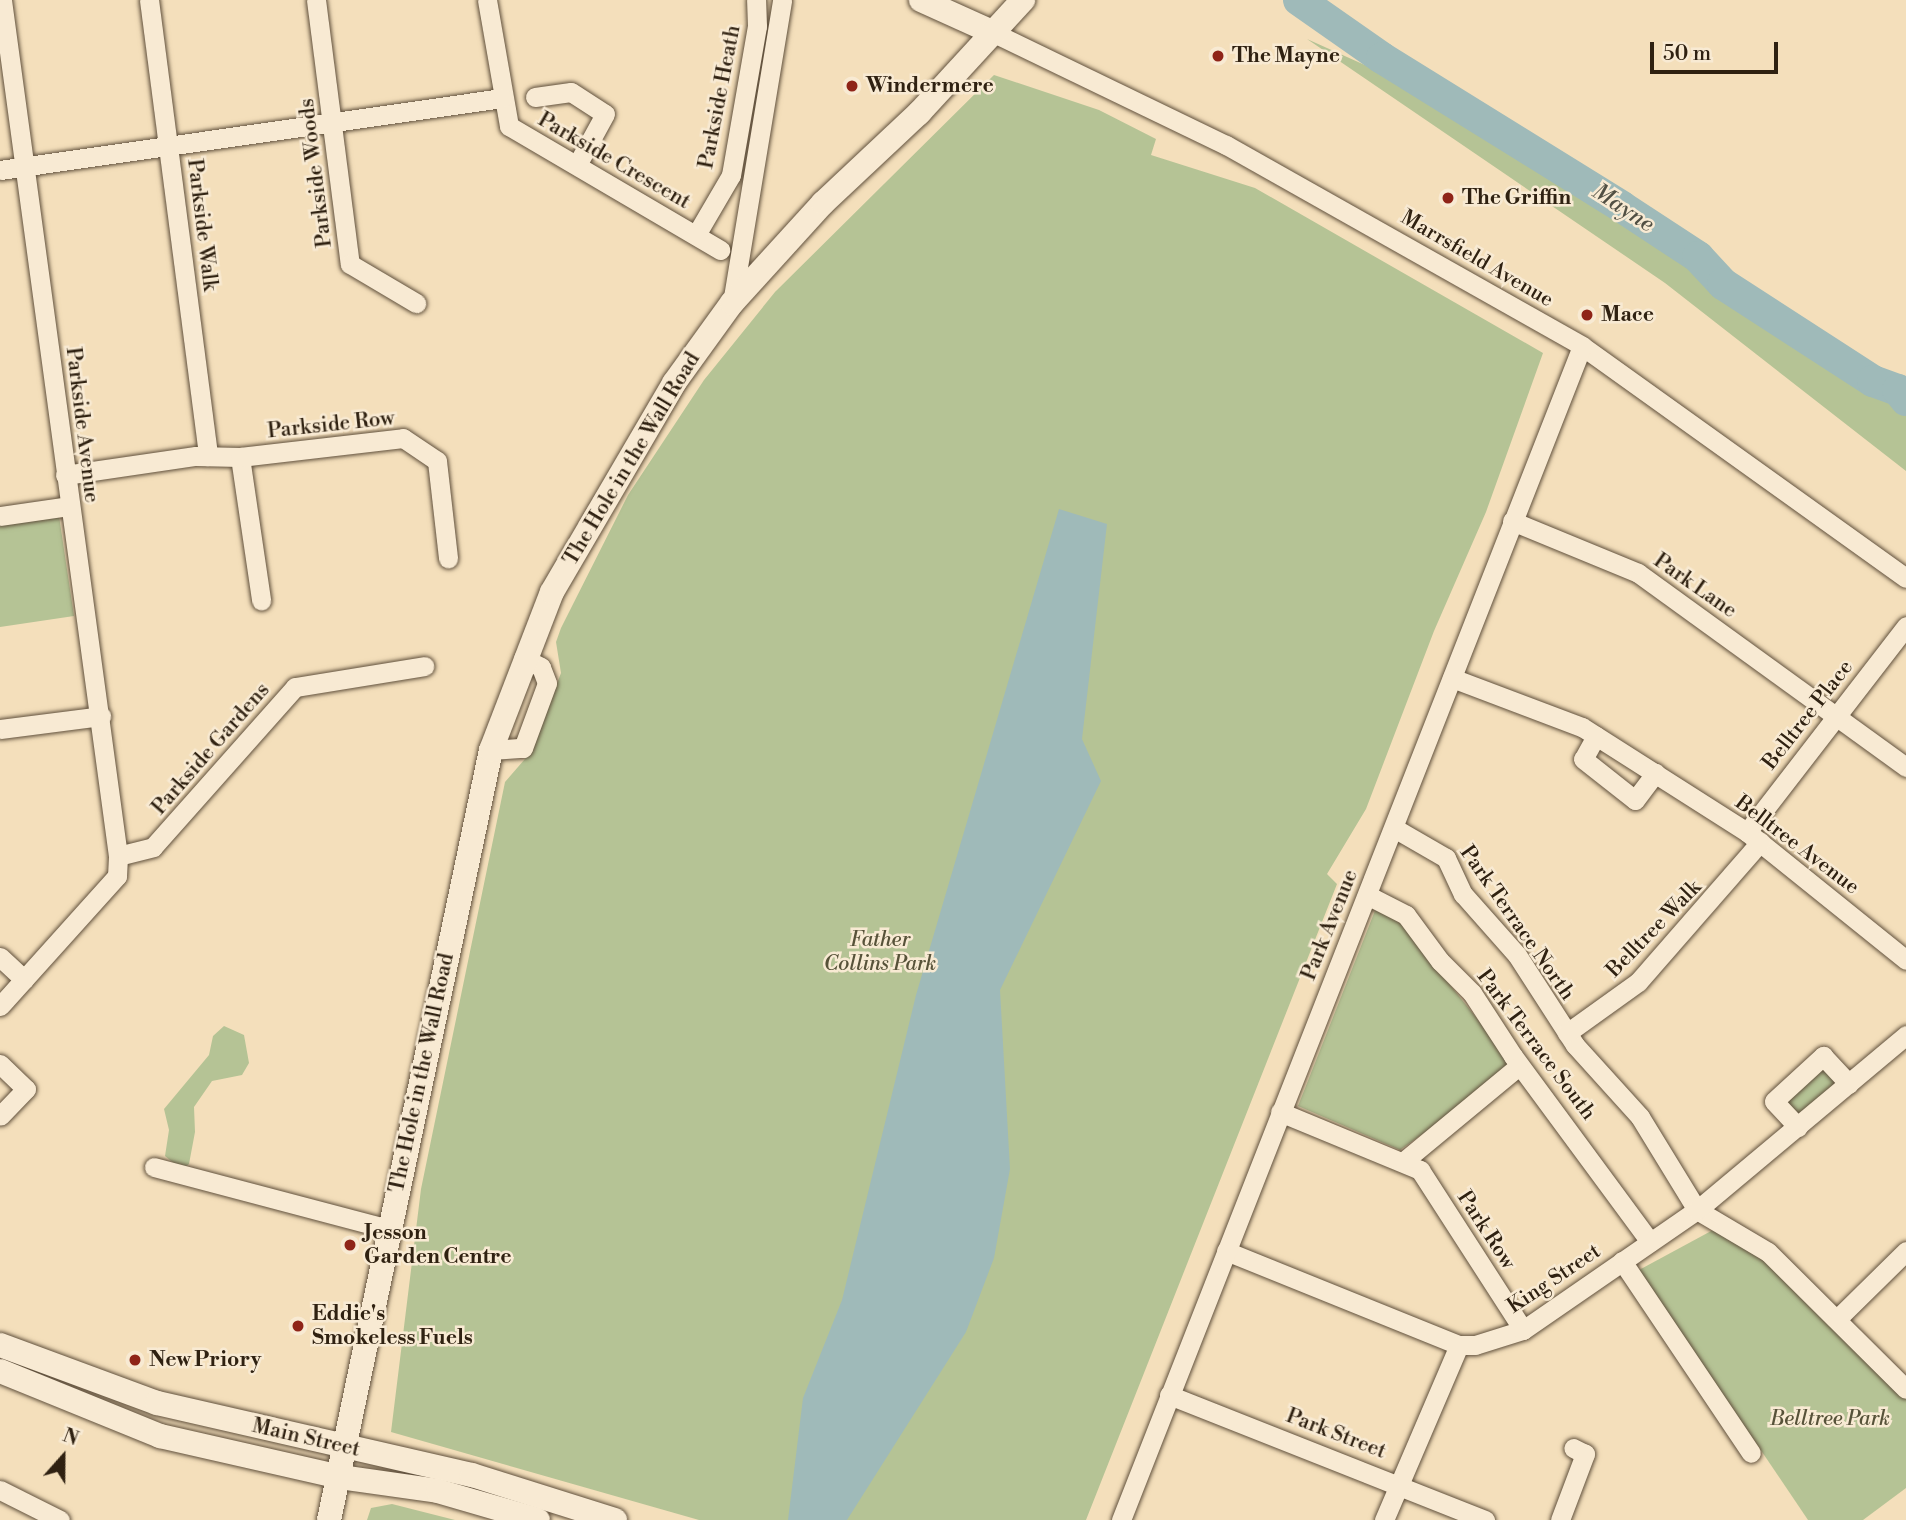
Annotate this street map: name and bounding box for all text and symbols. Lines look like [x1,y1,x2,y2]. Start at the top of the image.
street label: Parkside Heath [694,23,746,171]
scale bar [1654,28,1782,72]
text: 50 m [1663,41,1711,67]
place label: The Mayne [1232,43,1340,69]
marker: The Mayne [1210,48,1226,64]
place label: Windermere [866,73,994,99]
marker: Windermere [844,78,860,94]
street label: Parkside Woods [294,97,338,249]
street label: Parkside Crescent [533,107,695,215]
street label: Parkside Walk [181,157,223,293]
water label: Mayne [1587,178,1659,238]
place label: The Griffin [1462,185,1571,211]
marker: The Griffin [1440,190,1456,206]
street label: Marrsfield Avenue [1396,205,1558,313]
place label: Mace [1601,302,1654,328]
marker: Mace [1579,307,1595,323]
street label: Parkside Avenue [60,346,104,504]
street label: The Hole in the Wall Road [558,348,706,570]
street label: Parkside Row [266,406,396,444]
street label: Park Lane [1649,548,1741,624]
street label: Belltree Place [1757,655,1859,775]
street label: Parkside Gardens [147,678,275,820]
street label: Belltree Avenue [1730,790,1864,900]
street label: Park Terrace North [1454,841,1580,1005]
street label: Park Avenue [1296,866,1364,984]
street label: Belltree Walk [1601,875,1707,983]
park label: Father Collins Park [824,927,936,977]
street label: The Hole in the Wall Road [384,951,460,1195]
street label: Park Terrace South [1471,965,1601,1125]
street label: Park Row [1451,1186,1521,1274]
place label: Jesson Garden Centre [364,1220,512,1270]
marker: Jesson Garden Centre [342,1237,358,1253]
street label: King Street [1503,1239,1605,1319]
place label: Eddie's Smokeless Fuels [312,1301,473,1351]
marker: Eddie's Smokeless Fuels [290,1318,306,1334]
place label: New Priory [149,1347,261,1373]
marker: New Priory [127,1352,143,1368]
street label: Park Street [1282,1403,1390,1465]
park label: Belltree Park [1770,1406,1890,1432]
street label: Main Street [250,1413,362,1463]
north arrow [28,1422,98,1492]
text: N [59,1423,82,1451]

